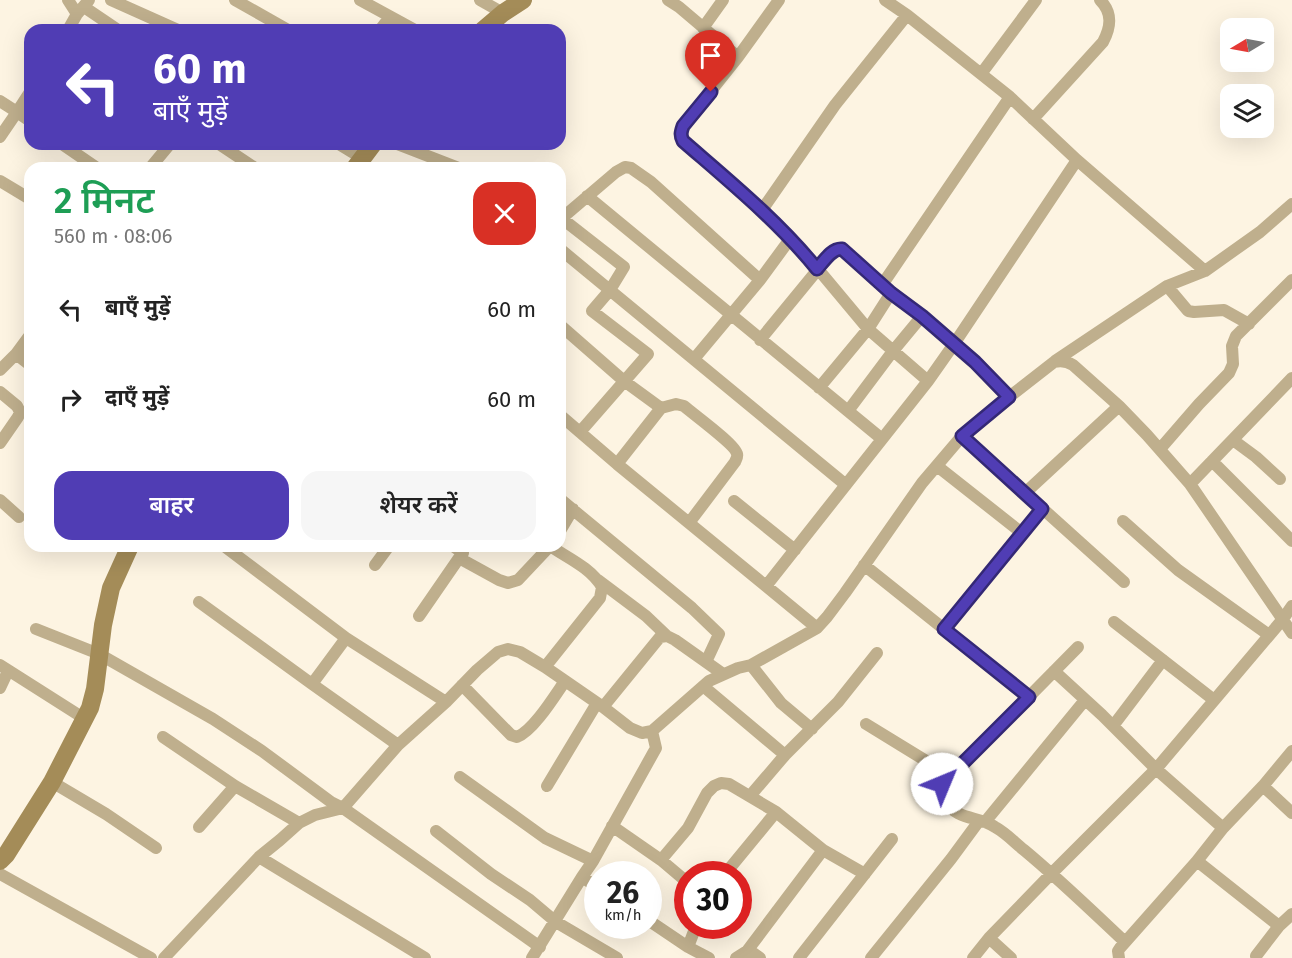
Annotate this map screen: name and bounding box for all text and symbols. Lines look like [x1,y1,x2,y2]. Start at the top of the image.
north arrow [1220,18,1274,72]
map controls [1220,18,1274,138]
pin [685,30,736,92]
icon: arrive [694,39,727,72]
text: 60 m [153,44,247,94]
icon: left [54,48,132,126]
button: layers [1220,84,1274,138]
text: बाएँ मुड़ें [153,95,228,127]
text: 2 मिनट [54,179,154,223]
button: close [473,182,536,245]
text: 560 m · 08:06 [54,224,172,248]
icon: left [54,293,87,326]
text: बाएँ मुड़ें [105,294,171,321]
text: 60 m [487,296,536,323]
icon: right [54,383,87,416]
text: दाएँ मुड़ें [105,384,169,411]
text: 60 m [487,386,536,413]
button: बाहर [54,471,289,540]
button: शेयर करें [301,471,536,540]
position arrow [910,752,974,816]
speed limit sign: 30 [674,861,752,939]
text: 26 [607,875,639,911]
text: km/h [604,906,642,924]

